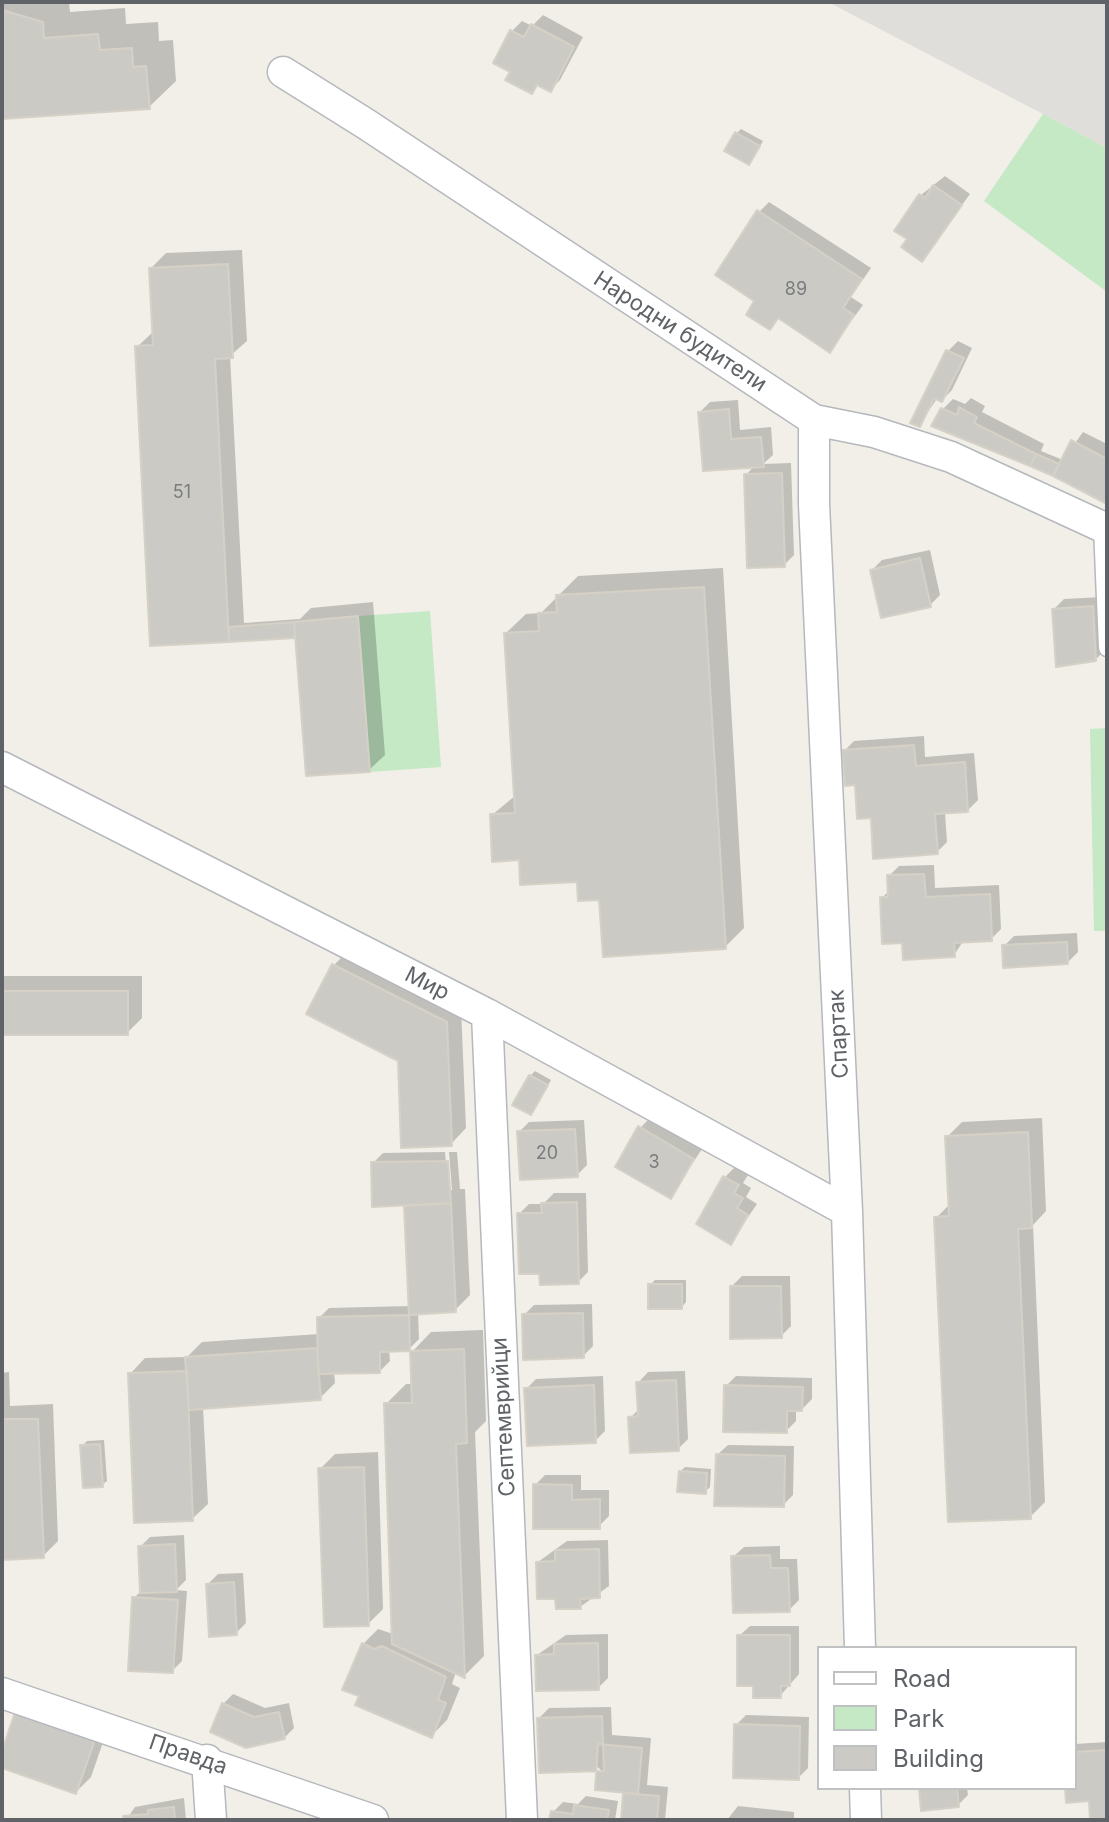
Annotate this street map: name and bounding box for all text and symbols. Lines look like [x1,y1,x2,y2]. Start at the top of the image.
street label: Народни будители [589,266,771,398]
house number: 89 [785,279,807,301]
house number: 51 [173,482,191,504]
street label: Мир [400,962,454,1006]
street label: Спартак [823,989,855,1079]
house number: 20 [536,1143,558,1165]
house number: 3 [648,1152,660,1174]
street label: Септемврийци [487,1337,521,1497]
legend [817,1646,1077,1790]
text: Road [893,1664,951,1693]
text: Park [893,1704,944,1733]
street label: Правда [145,1729,231,1781]
text: Building [893,1744,984,1773]

